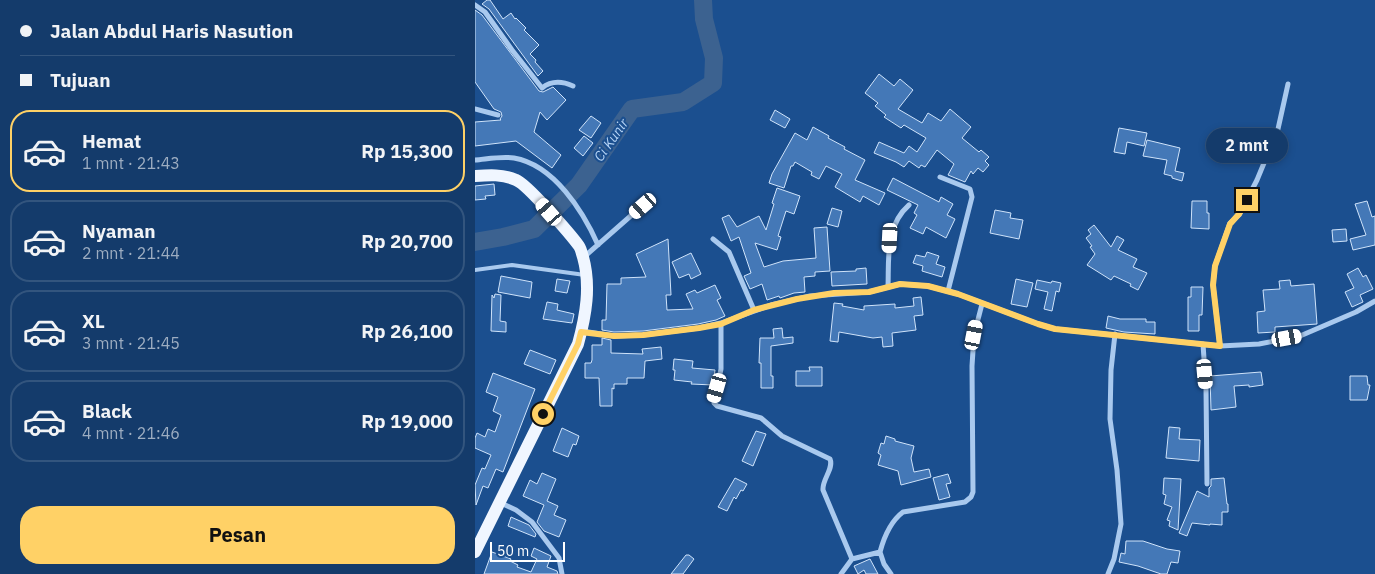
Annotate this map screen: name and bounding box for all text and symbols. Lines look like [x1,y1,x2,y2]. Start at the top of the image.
text: Jalan Abdul Haris Nasution [50,19,293,43]
text: Tujuan [50,68,110,92]
water label: Ci Kunir [590,114,633,165]
callout: 2 mnt [1206,128,1288,162]
icon: car [22,129,67,174]
text: Hemat [82,129,141,153]
text: 2 mnt [1225,135,1269,155]
text: Rp 15,300 [361,139,453,163]
text: 1 mnt · 21:43 [82,153,180,173]
route end [1236,189,1258,211]
car [626,190,659,222]
car [533,196,564,228]
icon: car [22,219,67,264]
text: Nyaman [82,219,156,243]
car [881,223,898,253]
text: Rp 20,700 [361,229,453,253]
text: 2 mnt · 21:44 [82,243,180,263]
icon: car [22,309,67,354]
text: XL [82,309,105,333]
text: Rp 26,100 [361,319,453,343]
car [963,319,984,351]
car [1270,328,1303,348]
text: 3 mnt · 21:45 [82,333,180,353]
car [1196,358,1213,390]
car [705,372,728,404]
icon: car [22,399,67,444]
text: Black [82,399,132,423]
route start [532,403,554,425]
text: Rp 19,000 [361,409,453,433]
text: 4 mnt · 21:46 [82,423,180,443]
button: Pesan [20,506,455,564]
scale bar [490,539,565,562]
text: 50 m [497,542,529,560]

